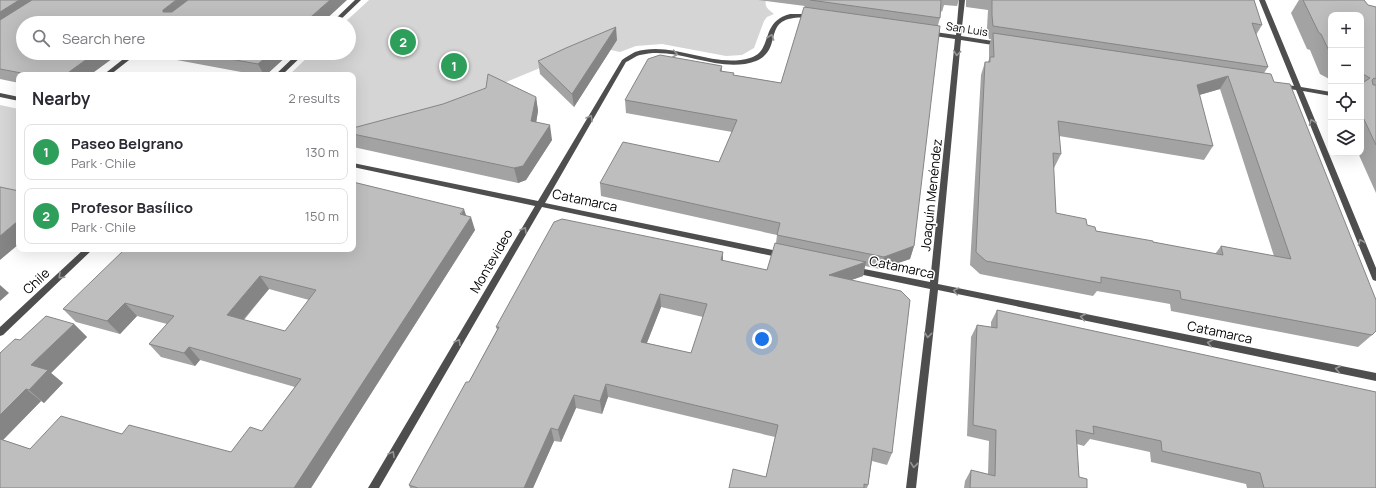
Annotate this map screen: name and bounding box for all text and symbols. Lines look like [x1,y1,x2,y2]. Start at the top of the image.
map controls [1328,12,1364,156]
button: + [1328,12,1364,48]
search box [16,16,356,60]
street label: San Luis [945,18,989,39]
icon: search [30,27,52,49]
pin: 2 [390,27,416,57]
text: Search here [62,28,145,49]
one-way arrow [766,33,774,40]
button: − [1328,48,1364,84]
one-way arrow [672,49,678,57]
one-way arrow [952,50,961,56]
pin: 1 [441,51,467,81]
button: locate [1328,84,1364,120]
text: Nearby [32,87,90,110]
text: 2 results [288,89,340,107]
one-way arrow [585,115,592,122]
one-way arrow [1309,118,1317,126]
button: layers [1328,120,1364,156]
text: Paseo Belgrano [71,133,183,154]
street label: Joaquín Menéndez [916,138,946,252]
text: 1 [43,143,49,161]
text: 130 m [305,143,339,161]
text: Park · Chile [71,154,136,172]
street label: Catamarca [551,184,619,216]
text: Profesor Basílico [71,197,193,218]
text: 2 [42,207,50,225]
text: 150 m [305,207,339,225]
text: Park · Chile [71,218,136,236]
street label: Montevideo [465,225,517,296]
one-way arrow [519,227,526,234]
one-way arrow [1358,239,1366,246]
street label: Catamarca [868,251,936,283]
street label: Chile [19,264,54,298]
one-way arrow [58,271,66,278]
one-way arrow [953,288,959,296]
one-way arrow [1080,314,1086,322]
street label: Catamarca [1186,316,1254,348]
your location [752,329,772,349]
one-way arrow [924,332,933,338]
one-way arrow [454,339,461,346]
one-way arrow [1207,340,1214,348]
one-way arrow [1335,366,1341,374]
one-way arrow [388,451,395,458]
one-way arrow [910,461,919,468]

